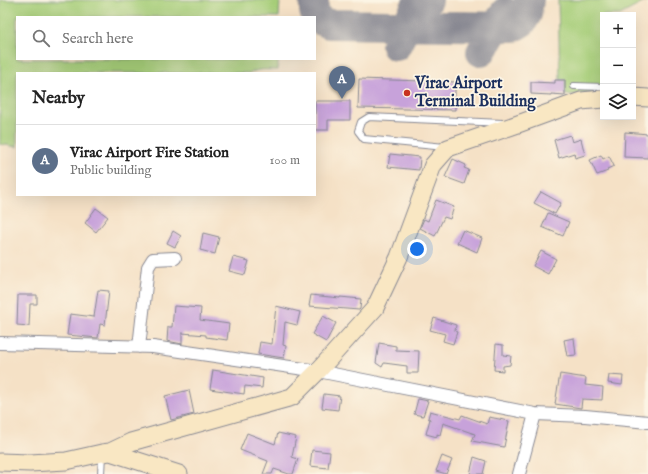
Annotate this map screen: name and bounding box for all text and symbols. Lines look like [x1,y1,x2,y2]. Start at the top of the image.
map controls [600,12,636,120]
button: + [600,12,636,48]
search box [16,16,316,60]
icon: search [30,27,52,49]
text: Search here [62,29,133,48]
button: − [600,48,636,84]
pin: A [329,66,355,99]
place label: Virac Airport Terminal Building [414,74,537,112]
button: layers [600,84,636,120]
text: Nearby [32,88,85,109]
marker: Virac Airport Terminal Building [402,88,412,98]
text: Virac Airport Fire Station [70,143,229,162]
text: A [41,152,49,169]
text: 100 m [270,152,300,169]
text: Public building [70,162,152,179]
your location [407,239,427,259]

